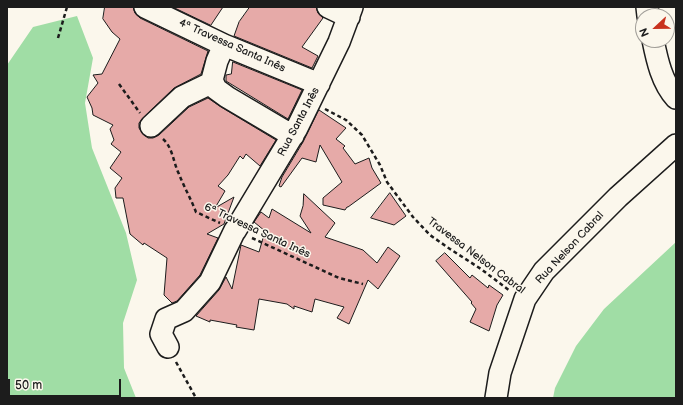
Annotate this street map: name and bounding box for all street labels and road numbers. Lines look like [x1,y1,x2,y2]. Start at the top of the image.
street label: 4ª Travessa Santa Inês [177,17,287,75]
street label: Rua Santa Inês [275,85,323,159]
street label: 6ª Travessa Santa Inês [202,201,312,261]
street label: Rua Nelson Cabral [533,209,607,287]
street label: Travessa Nelson Cabral [425,215,527,297]

